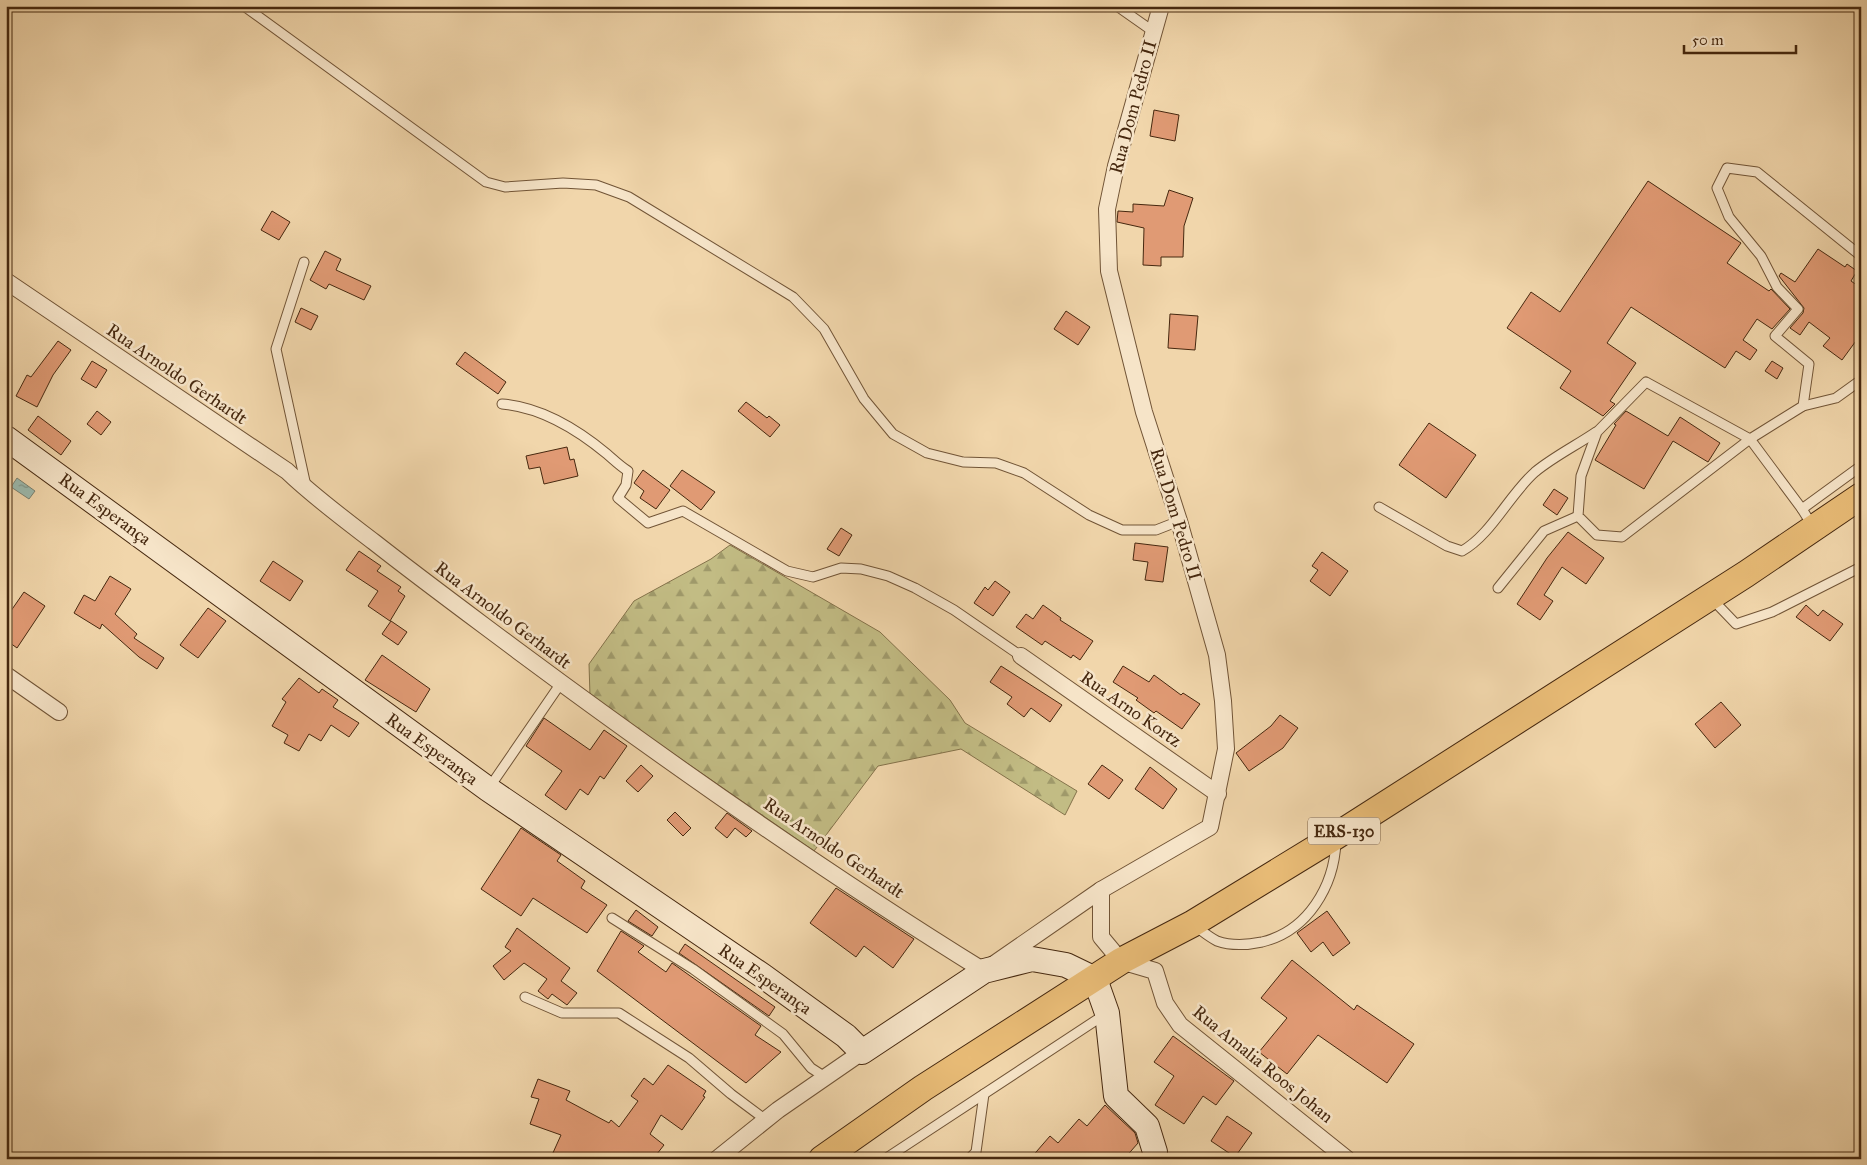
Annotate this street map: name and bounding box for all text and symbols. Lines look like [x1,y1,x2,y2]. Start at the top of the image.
scale bar [1684,22,1797,54]
text: 50 m [1692,31,1724,49]
street label: Rua Dom Pedro II [1105,37,1161,176]
street label: Rua Arnoldo Gerhardt [102,319,252,430]
street label: Rua Dom Pedro II [1145,445,1207,583]
street label: Rua Esperança [55,468,156,550]
street label: Rua Arnoldo Gerhardt [430,557,576,674]
street label: Rua Arno Kortz [1076,666,1186,752]
street label: Rua Esperança [382,708,483,790]
street label: Rua Arnoldo Gerhardt [759,793,909,904]
road number: ERS-130 [1308,818,1380,844]
street label: Rua Esperança [714,939,816,1019]
street label: Rua Amalia Roos Johan [1188,1001,1338,1128]

